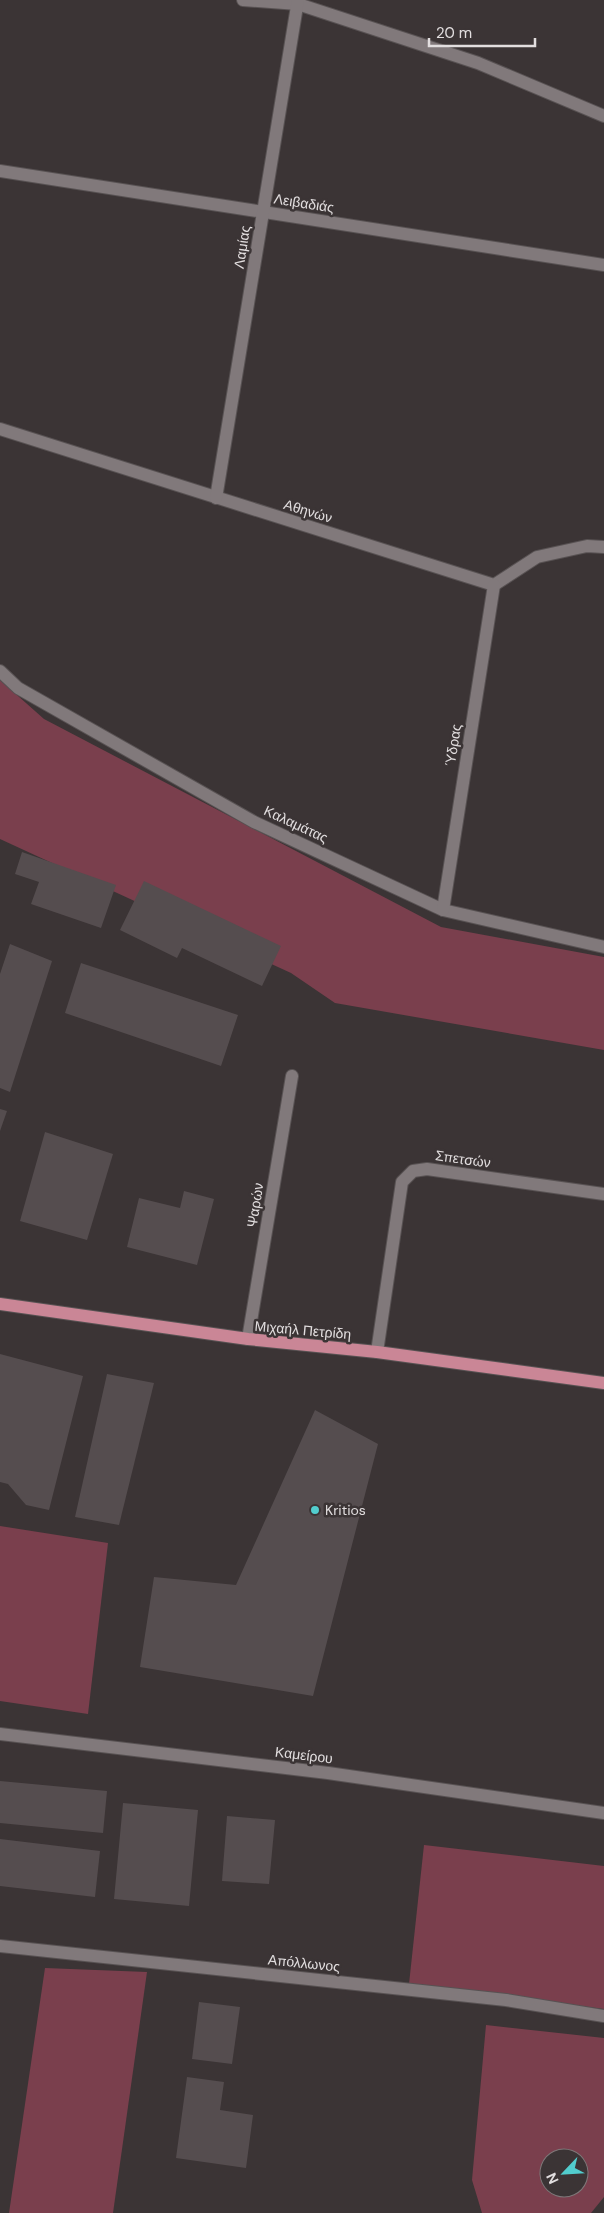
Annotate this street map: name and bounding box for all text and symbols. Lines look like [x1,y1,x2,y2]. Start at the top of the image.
scale bar [429,15,535,47]
text: 20 m [436,23,472,43]
street label: Λειβαδιάς [273,189,336,217]
street label: Λαμίας [230,224,254,270]
street label: Αθηνών [282,495,334,527]
street label: Ύδρας [441,722,465,767]
street label: Καλαμάτας [261,801,331,847]
street label: Σπετσών [434,1146,492,1172]
street label: Ψαρών [243,1181,267,1229]
street label: Μιχαήλ Πετρίδη [254,1317,352,1343]
place label: Kritios [325,1501,366,1519]
marker: Kritios [309,1504,321,1516]
street label: Καμείρου [274,1743,334,1767]
street label: Απόλλωνος [267,1950,341,1976]
north arrow [539,2148,589,2198]
text: N [542,2170,563,2187]

